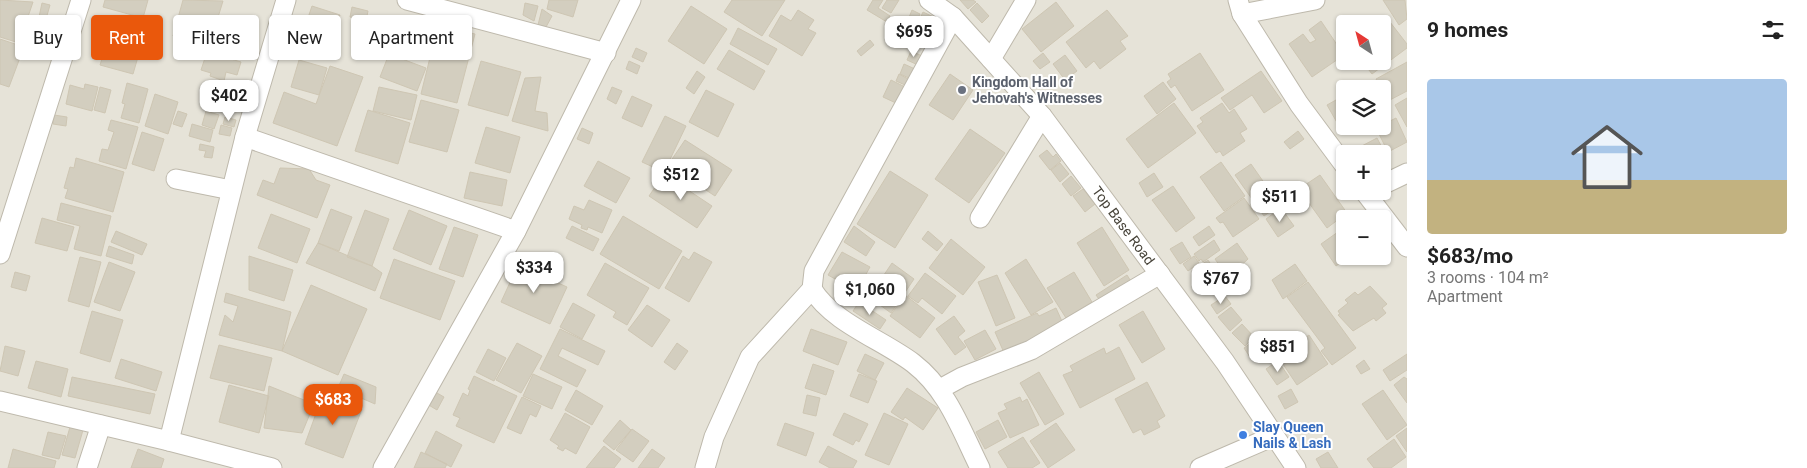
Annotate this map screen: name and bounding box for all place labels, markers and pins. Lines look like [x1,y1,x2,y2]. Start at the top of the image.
pin: $695 [884,15,944,58]
place label: Kingdom Hall of Jehovah's Witnesses [972,74,1102,106]
pin: $402 [199,80,259,122]
marker: Kingdom Hall of Jehovah's Witnesses [956,84,968,96]
pin: $512 [651,158,711,201]
pin: $511 [1250,180,1310,223]
pin: $334 [504,252,564,294]
pin: $767 [1191,262,1251,305]
pin: $1,060 [829,274,911,316]
pin: $851 [1248,330,1308,373]
pin: $683 [303,384,363,426]
place label: Slay Queen Nails & Lash [1253,419,1331,451]
marker: Slay Queen Nails & Lash [1237,429,1249,441]

